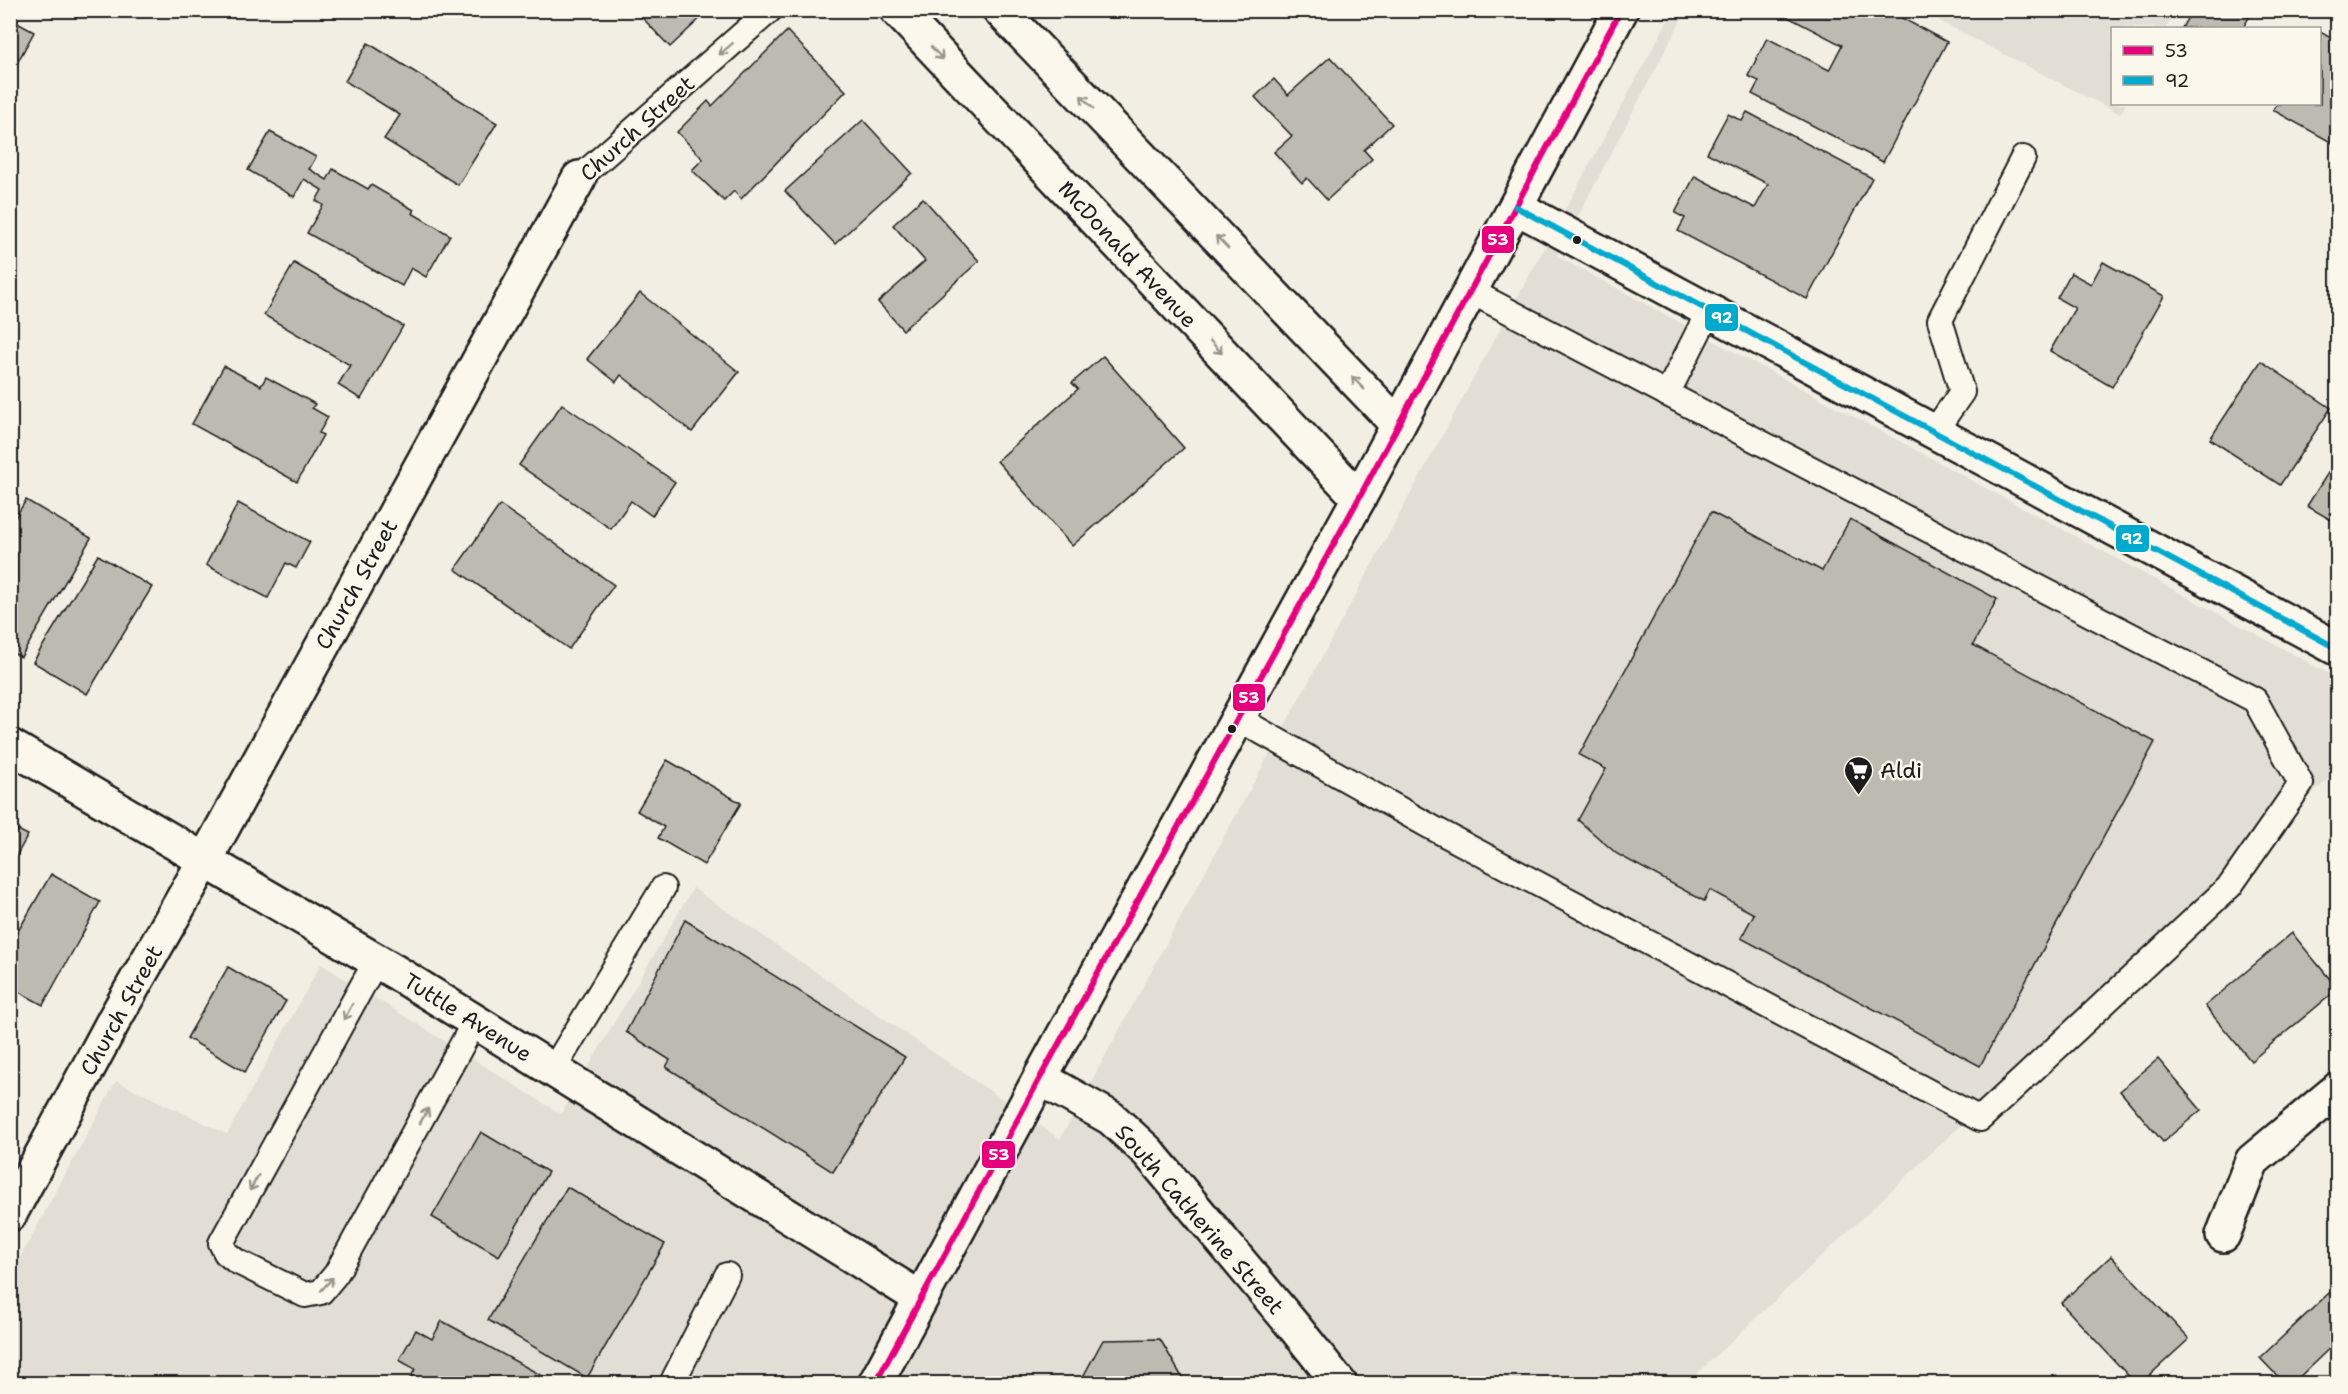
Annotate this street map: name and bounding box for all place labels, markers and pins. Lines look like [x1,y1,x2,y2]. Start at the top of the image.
unlabelled marker [1571,234,1583,246]
unlabelled marker [1226,723,1238,735]
supermarket icon: Aldi [1843,754,1875,796]
place label: Aldi [1880,756,1922,785]

